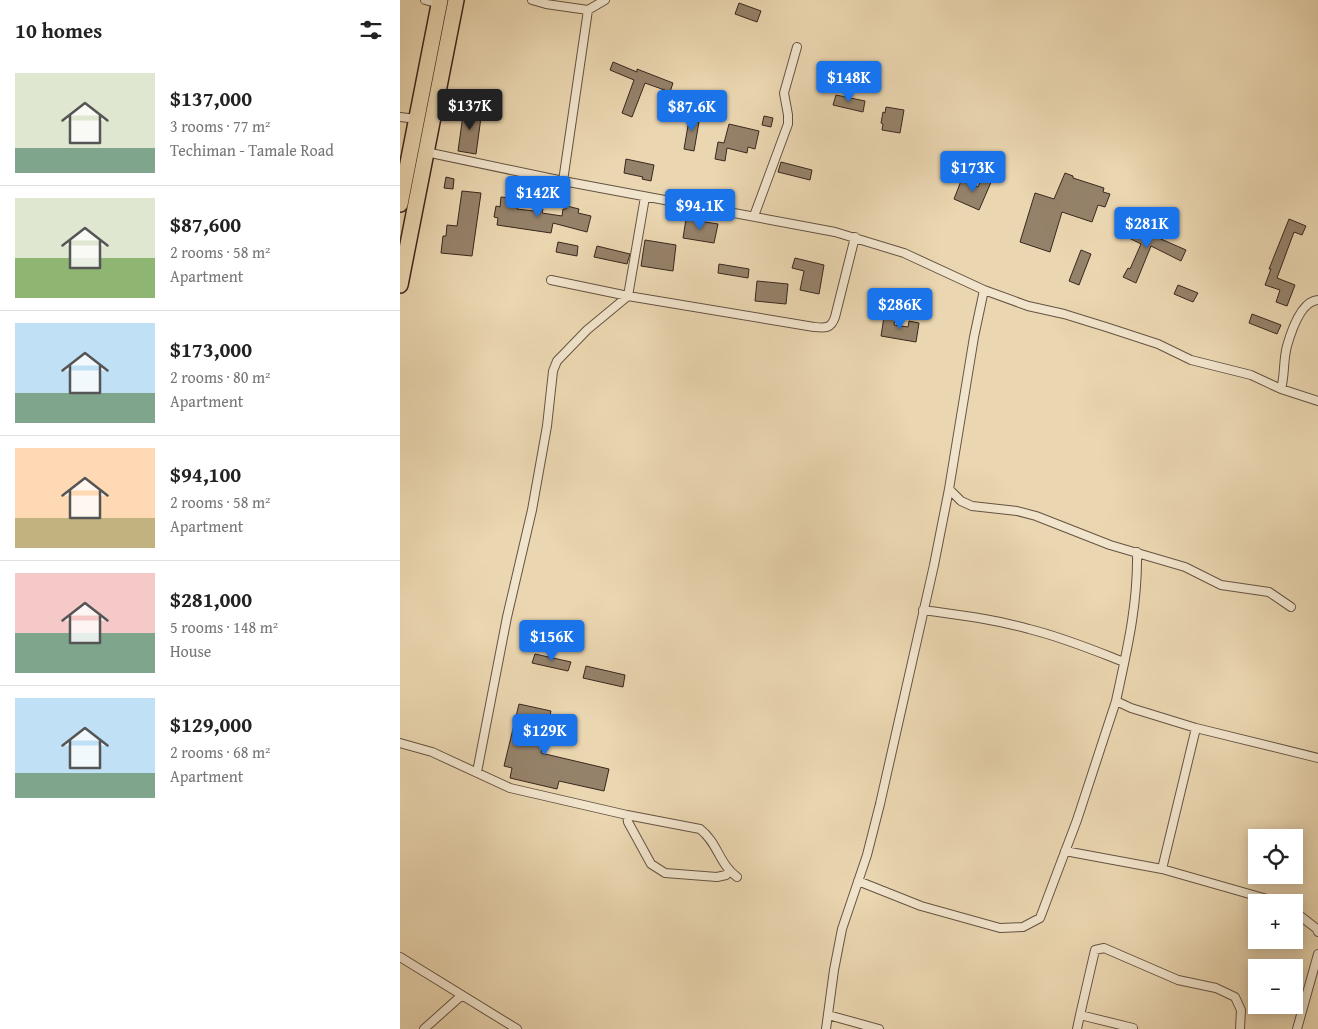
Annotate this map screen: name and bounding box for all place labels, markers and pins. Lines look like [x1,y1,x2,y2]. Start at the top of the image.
pin: $148K [814,61,884,103]
pin: $137K [435,88,505,131]
pin: $87.6K [651,90,733,132]
pin: $173K [938,150,1008,193]
pin: $142K [503,176,573,218]
pin: $94.1K [659,188,741,231]
pin: $281K [1112,206,1182,249]
pin: $286K [865,288,935,330]
pin: $156K [517,620,587,662]
pin: $129K [510,714,580,756]

